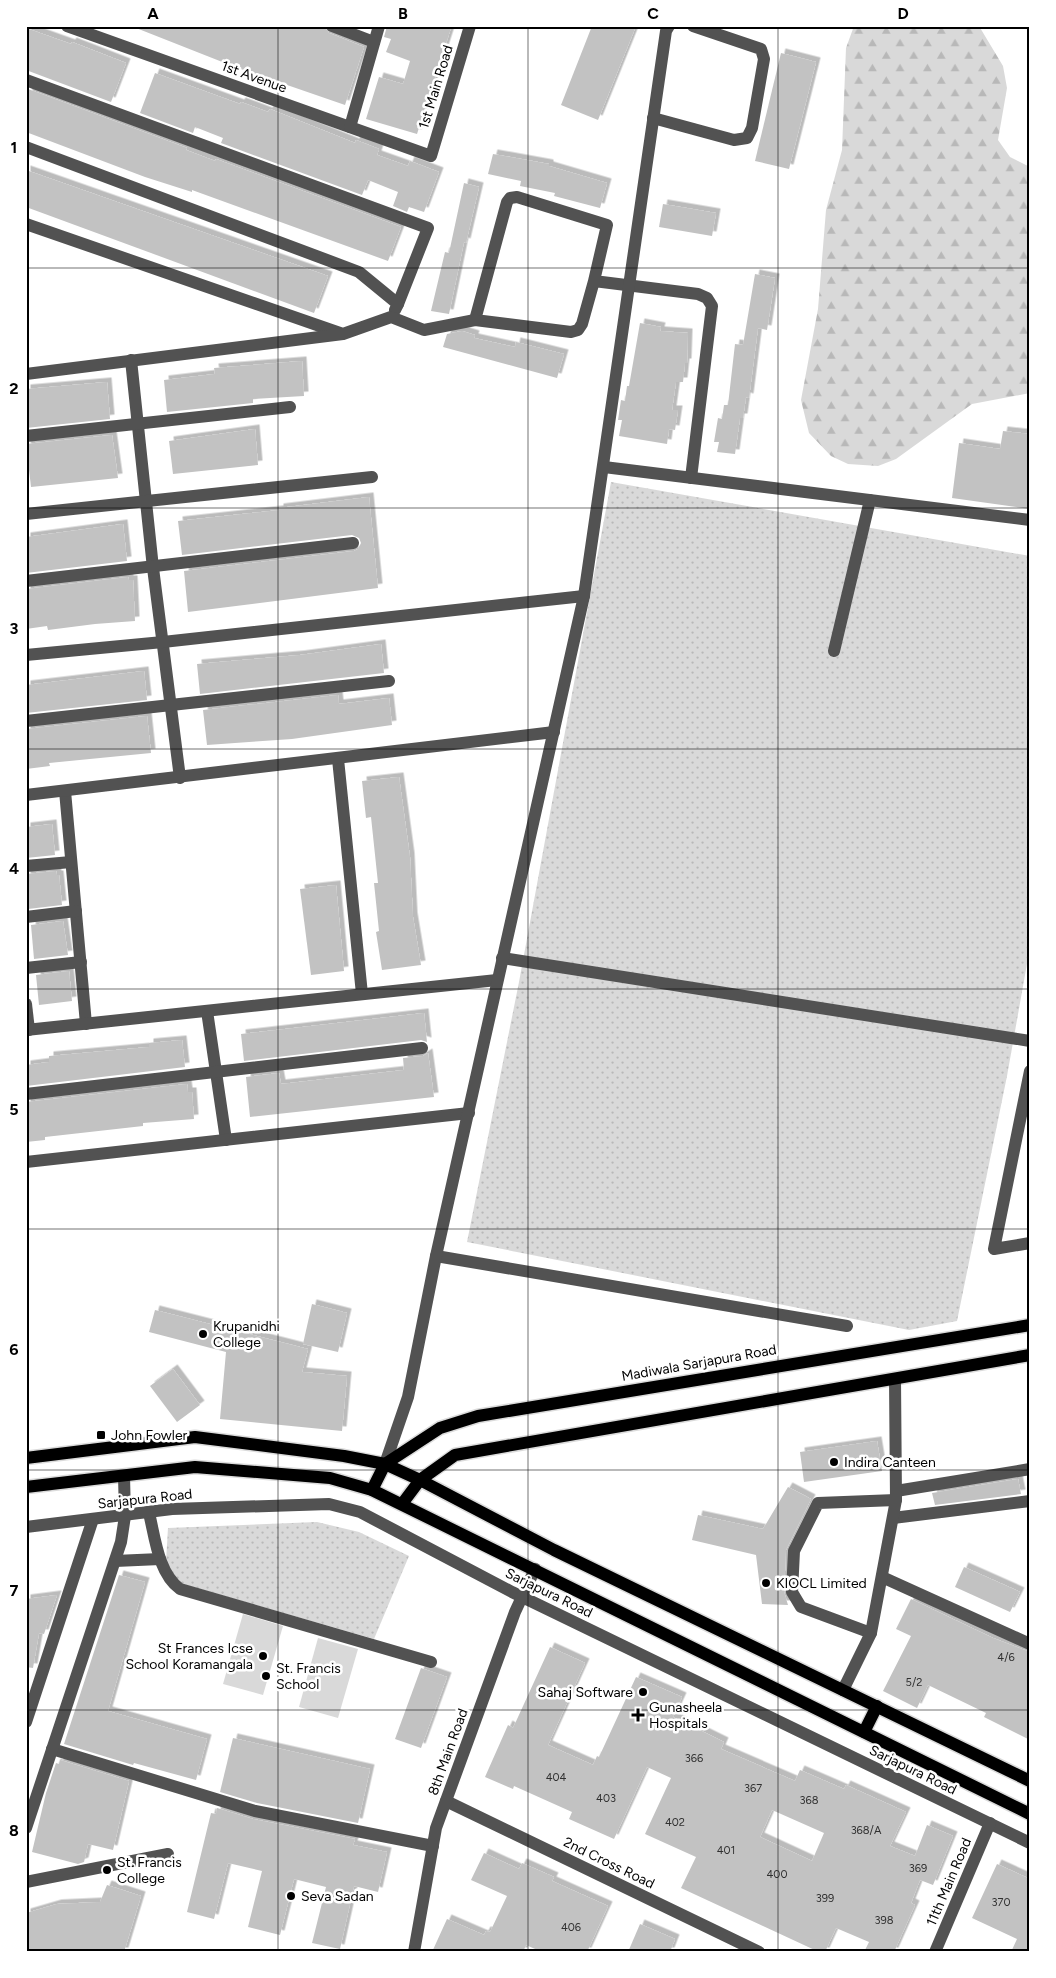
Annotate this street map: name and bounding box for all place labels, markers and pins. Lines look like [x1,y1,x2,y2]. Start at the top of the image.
place label: Krupanidhi College [213,1318,280,1351]
marker: Krupanidhi College [197,1328,209,1340]
place label: John Fowler [111,1427,188,1444]
marker: John Fowler [95,1429,107,1441]
place label: Indira Canteen [844,1454,936,1471]
marker: Indira Canteen [828,1456,840,1468]
place label: KIOCL Limited [776,1575,867,1592]
marker: KIOCL Limited [760,1577,772,1589]
place label: St Frances Icse School Koramangala [125,1640,253,1673]
marker: St Frances Icse School Koramangala [257,1650,269,1662]
place label: St. Francis School [276,1660,341,1693]
marker: St. Francis School [260,1670,272,1682]
place label: Sahaj Software [538,1684,633,1701]
marker: Sahaj Software [637,1686,649,1698]
place label: Gunasheela Hospitals [649,1699,722,1732]
marker: Gunasheela Hospitals [631,1708,645,1722]
place label: St. Francis College [117,1854,182,1887]
marker: St. Francis College [101,1864,113,1876]
place label: Seva Sadan [301,1888,374,1905]
marker: Seva Sadan [285,1890,297,1902]

